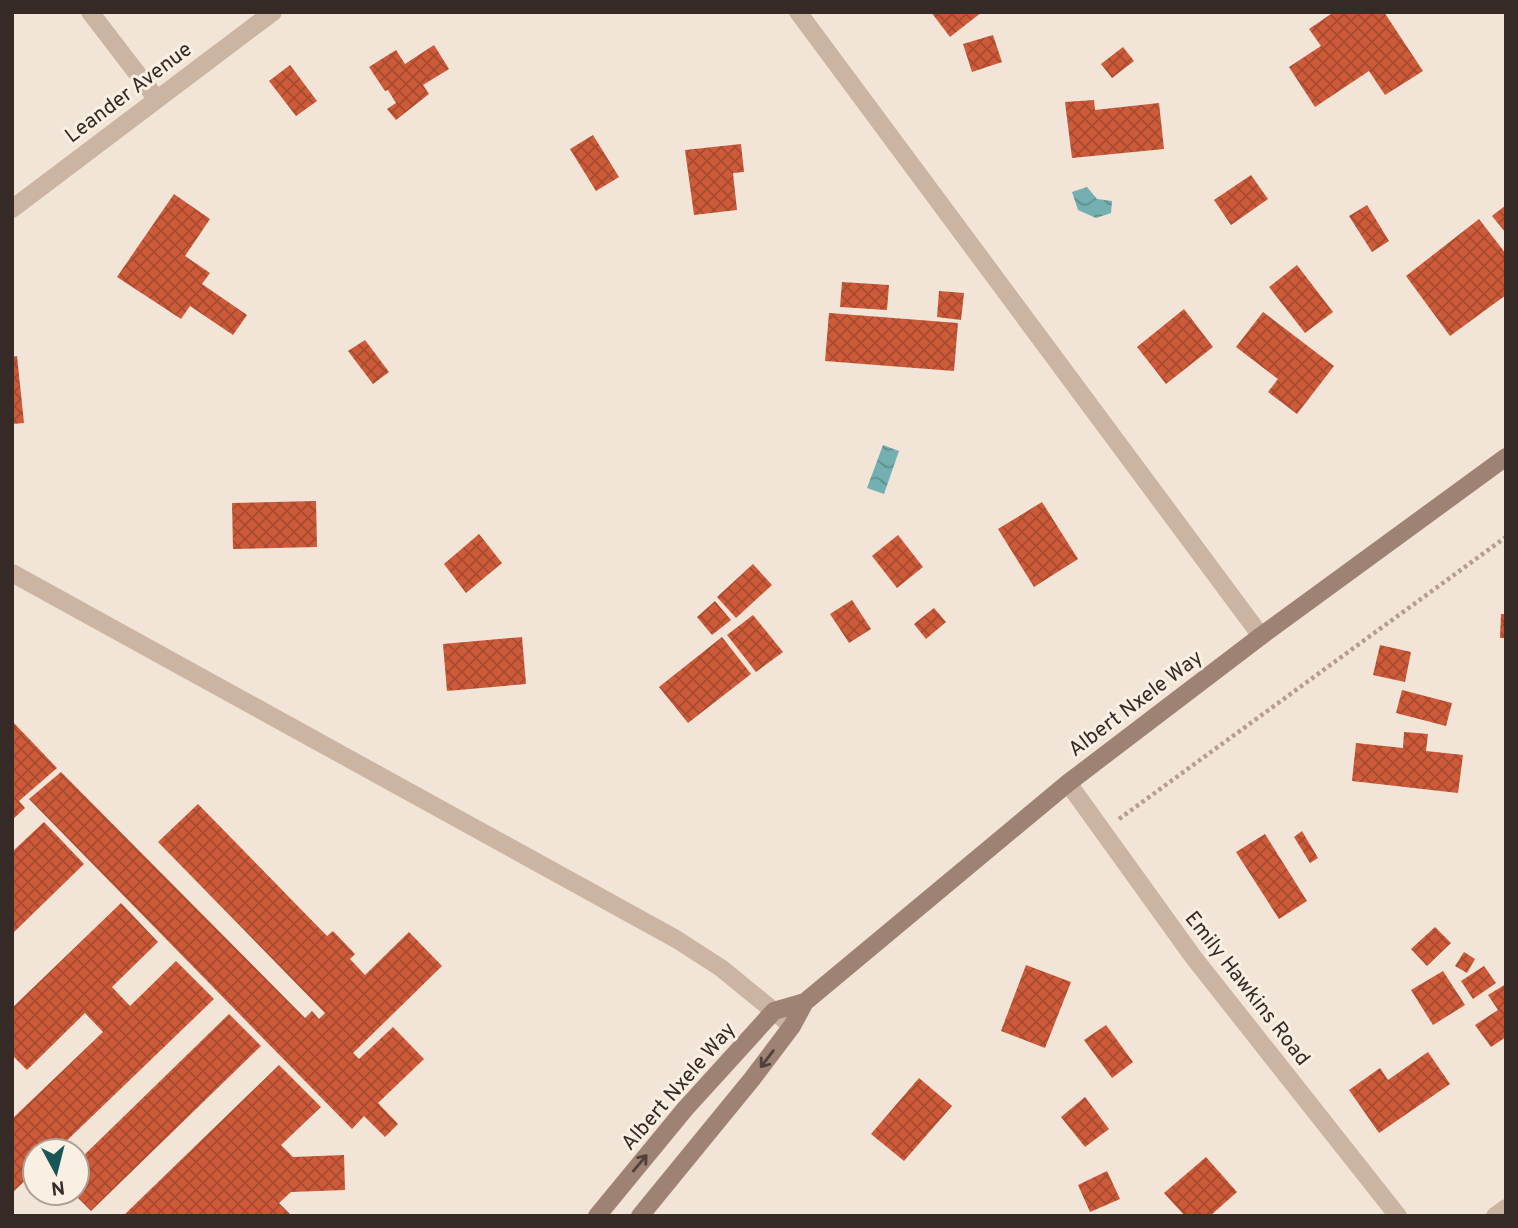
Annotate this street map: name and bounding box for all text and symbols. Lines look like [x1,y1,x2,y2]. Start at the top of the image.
street label: Leander Avenue [60,37,198,150]
street label: Albert Nxele Way [1063,645,1209,764]
street label: Emily Hawkins Road [1178,906,1316,1072]
street label: Albert Nxele Way [616,1017,742,1157]
one-way arrow [760,1049,775,1067]
north arrow [21,1137,91,1207]
one-way arrow [633,1154,648,1172]
text: N [50,1174,66,1200]

